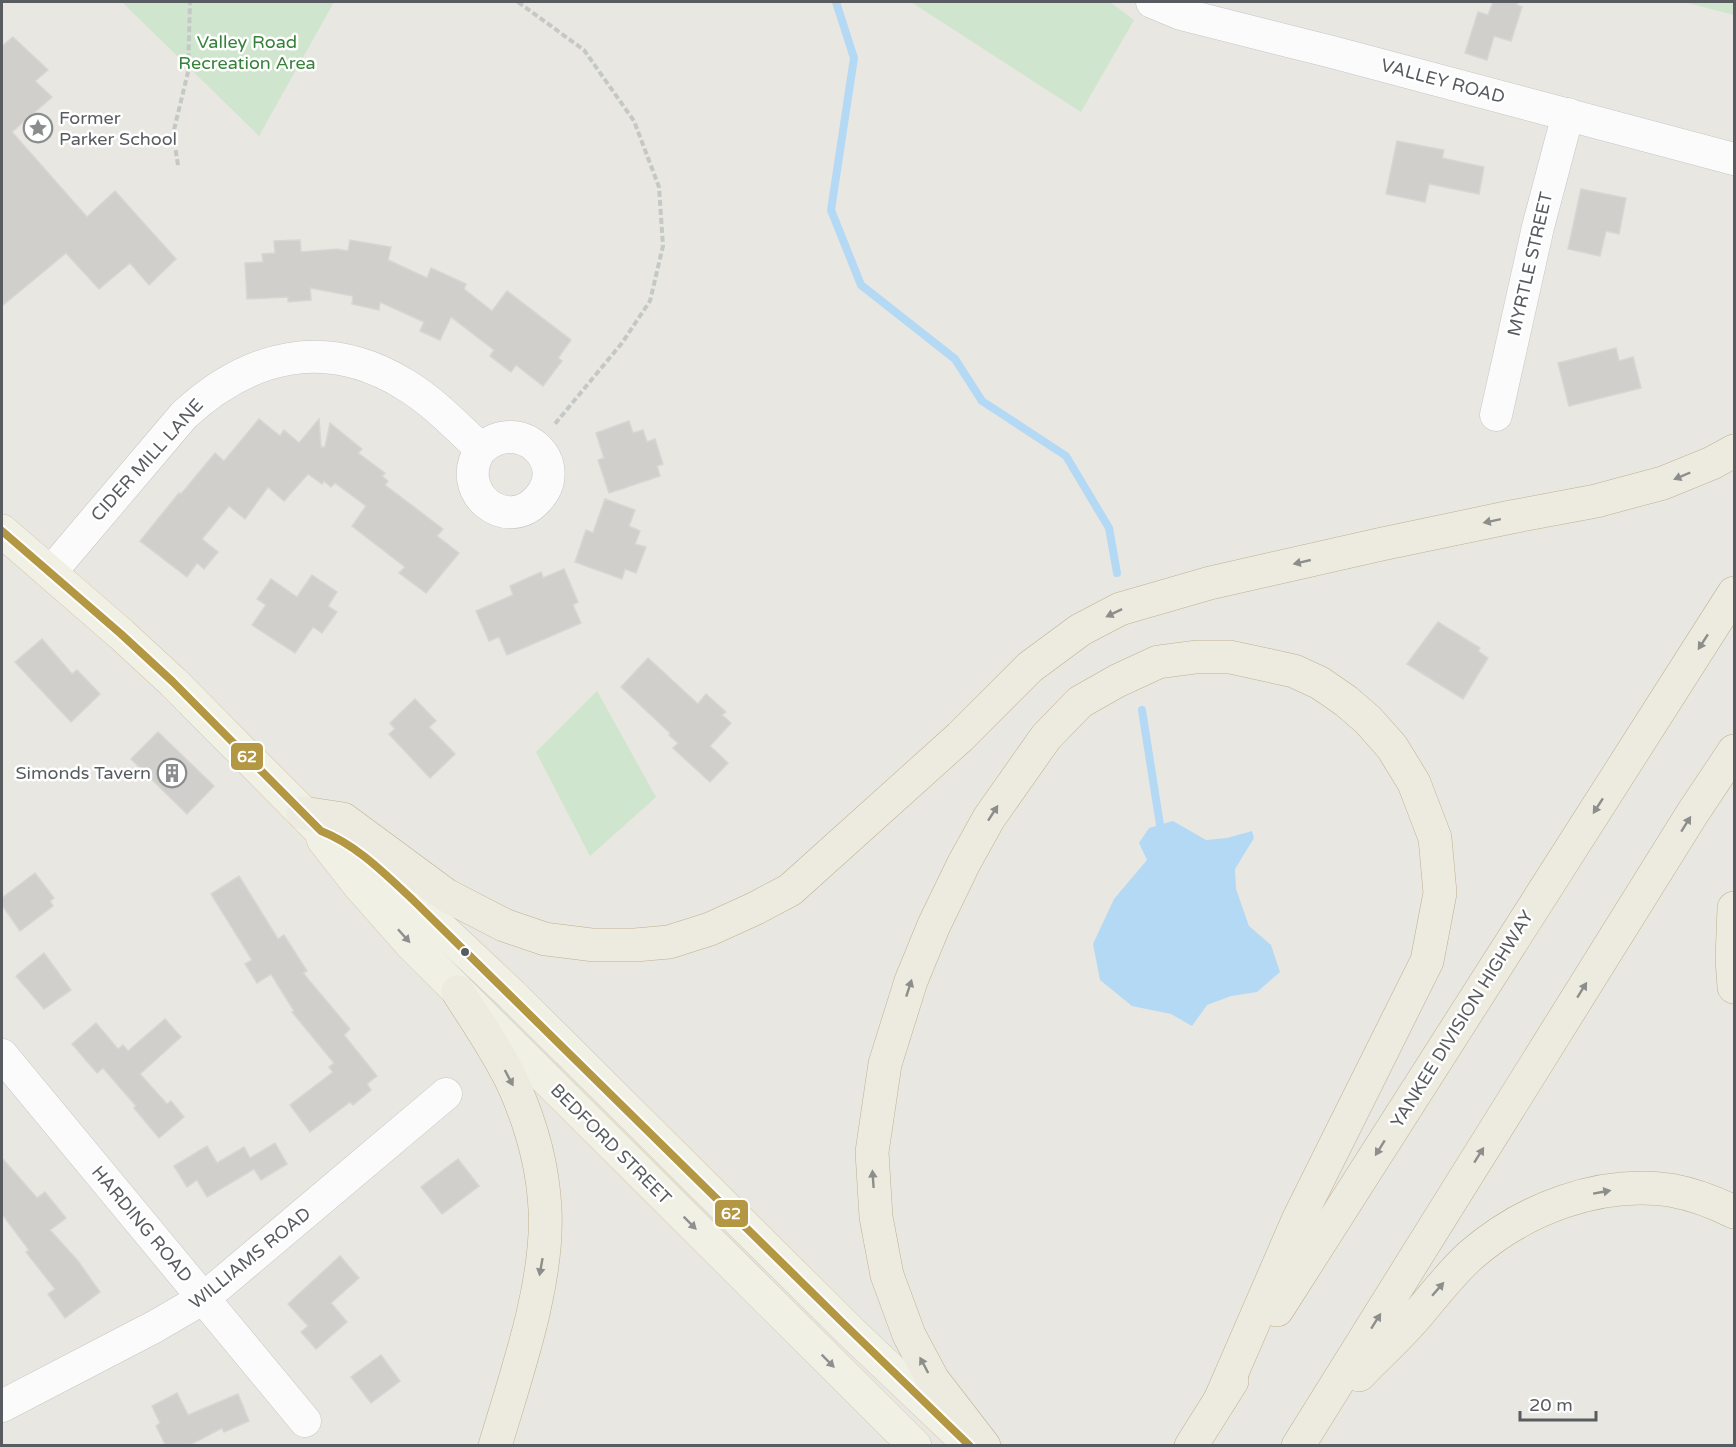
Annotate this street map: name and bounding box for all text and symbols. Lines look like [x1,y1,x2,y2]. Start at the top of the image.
park label: Valley Road Recreation Area [178,31,316,74]
street label: VALLEY ROAD [1379,54,1507,108]
place label: Former Parker School [59,107,177,150]
place icon: Former Parker School [22,112,54,144]
street label: MYRTLE STREET [1503,190,1557,338]
street label: CIDER MILL LANE [86,394,208,526]
one-way arrow [1672,471,1690,481]
one-way arrow [1483,516,1501,526]
one-way arrow [1292,558,1311,568]
one-way arrow [1105,608,1122,617]
one-way arrow [1698,634,1709,650]
line badge: 62 [230,742,264,771]
text: 62 [237,747,257,767]
building icon: Simonds Tavern [156,757,188,789]
place label: Simonds Tavern [16,762,151,784]
one-way arrow [1592,798,1603,814]
one-way arrow [987,805,998,821]
one-way arrow [1680,816,1691,832]
street label: YANKEE DIVISION HIGHWAY [1386,906,1538,1132]
one-way arrow [397,928,410,943]
unlabelled marker [459,946,471,958]
one-way arrow [904,979,914,997]
one-way arrow [1576,982,1588,998]
one-way arrow [504,1070,514,1087]
street label: BEDFORD STREET [546,1079,676,1209]
one-way arrow [1375,1140,1386,1156]
one-way arrow [1473,1147,1484,1163]
street label: HARDING ROAD [87,1161,197,1287]
one-way arrow [869,1169,878,1188]
one-way arrow [1593,1187,1612,1196]
line badge: 62 [714,1199,749,1228]
street label: WILLIAMS ROAD [185,1202,315,1314]
text: 62 [721,1204,741,1224]
one-way arrow [683,1215,697,1229]
one-way arrow [536,1258,545,1277]
one-way arrow [1431,1282,1445,1297]
one-way arrow [1371,1313,1382,1329]
one-way arrow [821,1353,835,1368]
one-way arrow [919,1356,929,1373]
scale bar [1520,1384,1596,1422]
text: 20 m [1529,1394,1573,1416]

